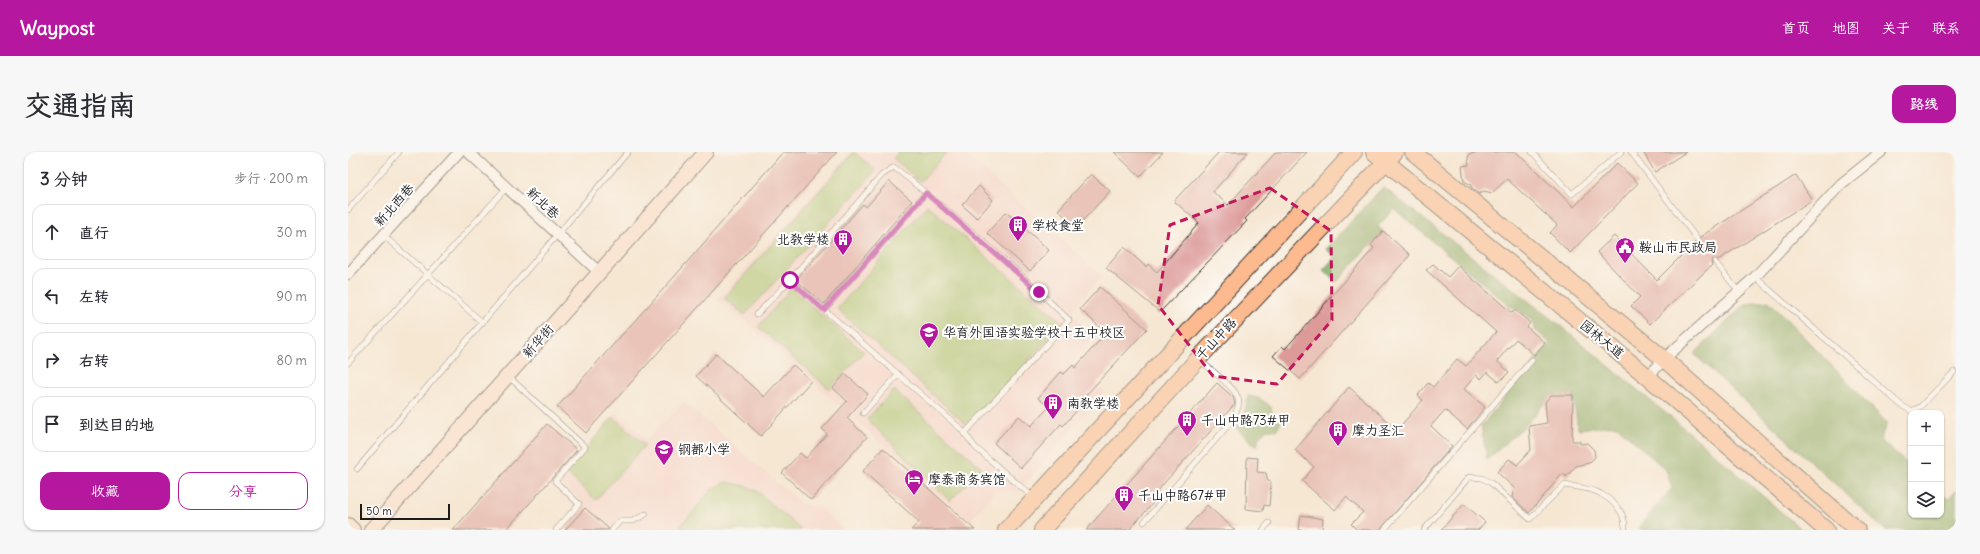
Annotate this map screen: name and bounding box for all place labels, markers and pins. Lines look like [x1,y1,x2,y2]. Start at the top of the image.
building icon: 学校食堂 [1007,214,1029,242]
place label: 学校食堂 [1032,217,1084,234]
building icon: 北教学楼 [832,228,854,256]
place label: 北教学楼 [777,231,829,248]
public building icon: 鞍山市民政局 [1614,236,1636,264]
place label: 鞍山市民政局 [1639,239,1717,256]
school or university icon: 华育外国语实验学校十五中校区 [918,321,940,349]
place label: 华育外国语实验学校十五中校区 [943,324,1125,341]
building icon: 南教学楼 [1042,392,1064,420]
place label: 南教学楼 [1067,395,1119,412]
building icon: 千山中路73#甲 [1176,409,1198,437]
place label: 千山中路73#甲 [1201,412,1290,429]
building icon: 摩力圣汇 [1327,419,1349,447]
place label: 摩力圣汇 [1352,422,1404,439]
school or university icon: 钢都小学 [653,438,675,466]
place label: 钢都小学 [678,441,730,458]
hotel icon: 摩泰商务宾馆 [903,468,925,496]
place label: 摩泰商务宾馆 [928,471,1006,488]
building icon: 千山中路67#甲 [1113,484,1135,512]
place label: 千山中路67#甲 [1138,487,1227,504]

